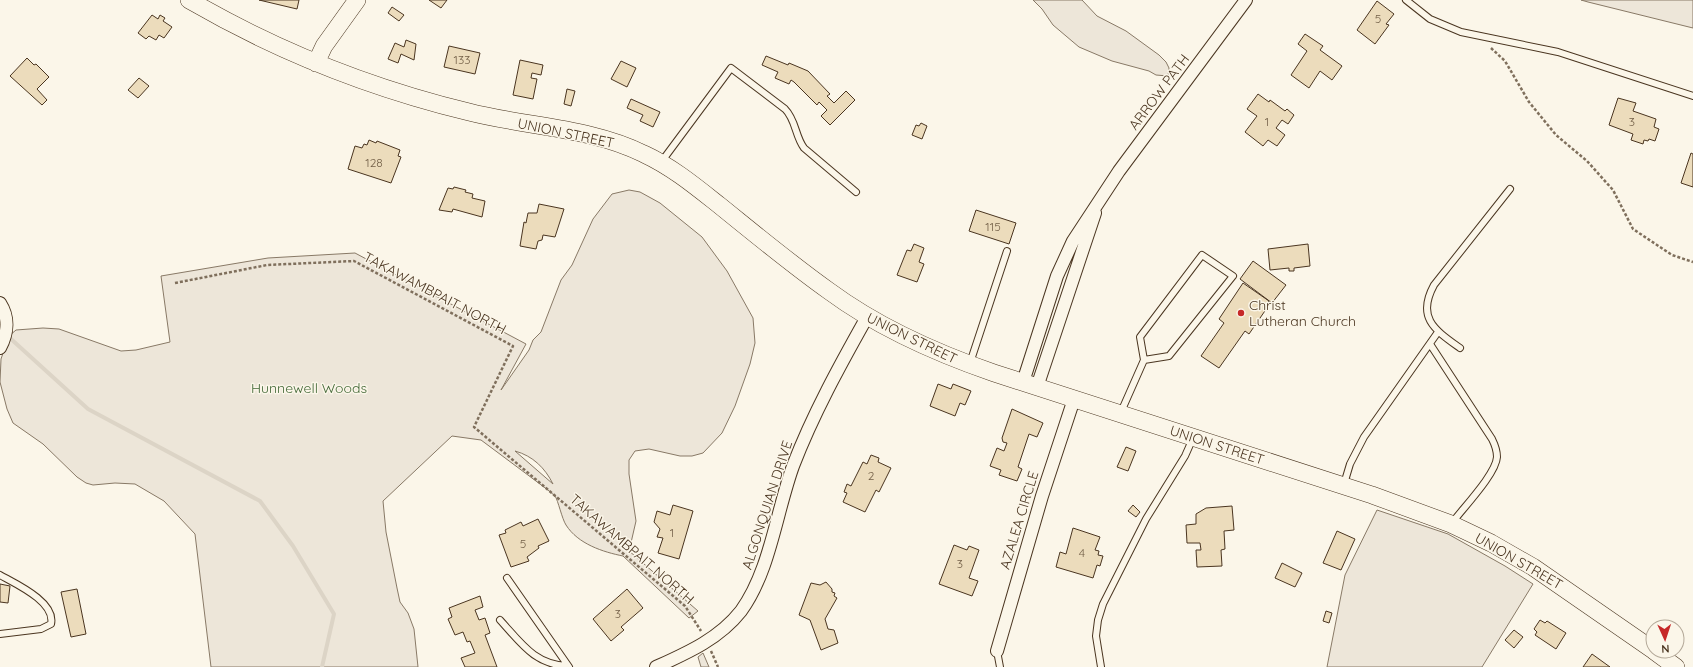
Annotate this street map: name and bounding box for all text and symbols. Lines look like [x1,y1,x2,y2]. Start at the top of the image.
house number: 5 [1375,11,1381,26]
street label: ARROW PATH [1125,51,1193,133]
house number: 133 [453,52,471,67]
street label: UNION STREET [516,114,616,152]
house number: 1 [1265,114,1269,129]
house number: 3 [1629,114,1635,129]
house number: 128 [365,155,383,170]
house number: 115 [985,219,1001,234]
street label: TAKAWAMBPAIT NORTH [360,248,510,338]
place label: Christ Lutheran Church [1249,296,1356,330]
street label: UNION STREET [864,308,960,368]
marker: Christ Lutheran Church [1236,308,1246,318]
park label: Hunnewell Woods [251,379,367,397]
street label: UNION STREET [1167,421,1267,469]
street label: ALGONQUIAN DRIVE [738,438,796,572]
house number: 2 [868,468,875,483]
street label: AZALEA CIRCLE [996,469,1043,571]
street label: TAKAWAMBPAIT NORTH [566,490,698,608]
house number: 1 [670,525,674,540]
street label: UNION STREET [1472,529,1566,593]
house number: 5 [520,536,526,551]
house number: 4 [1079,545,1085,560]
house number: 3 [957,556,963,571]
house number: 3 [615,606,621,621]
north arrow [1645,619,1685,659]
text: N [1661,642,1670,656]

